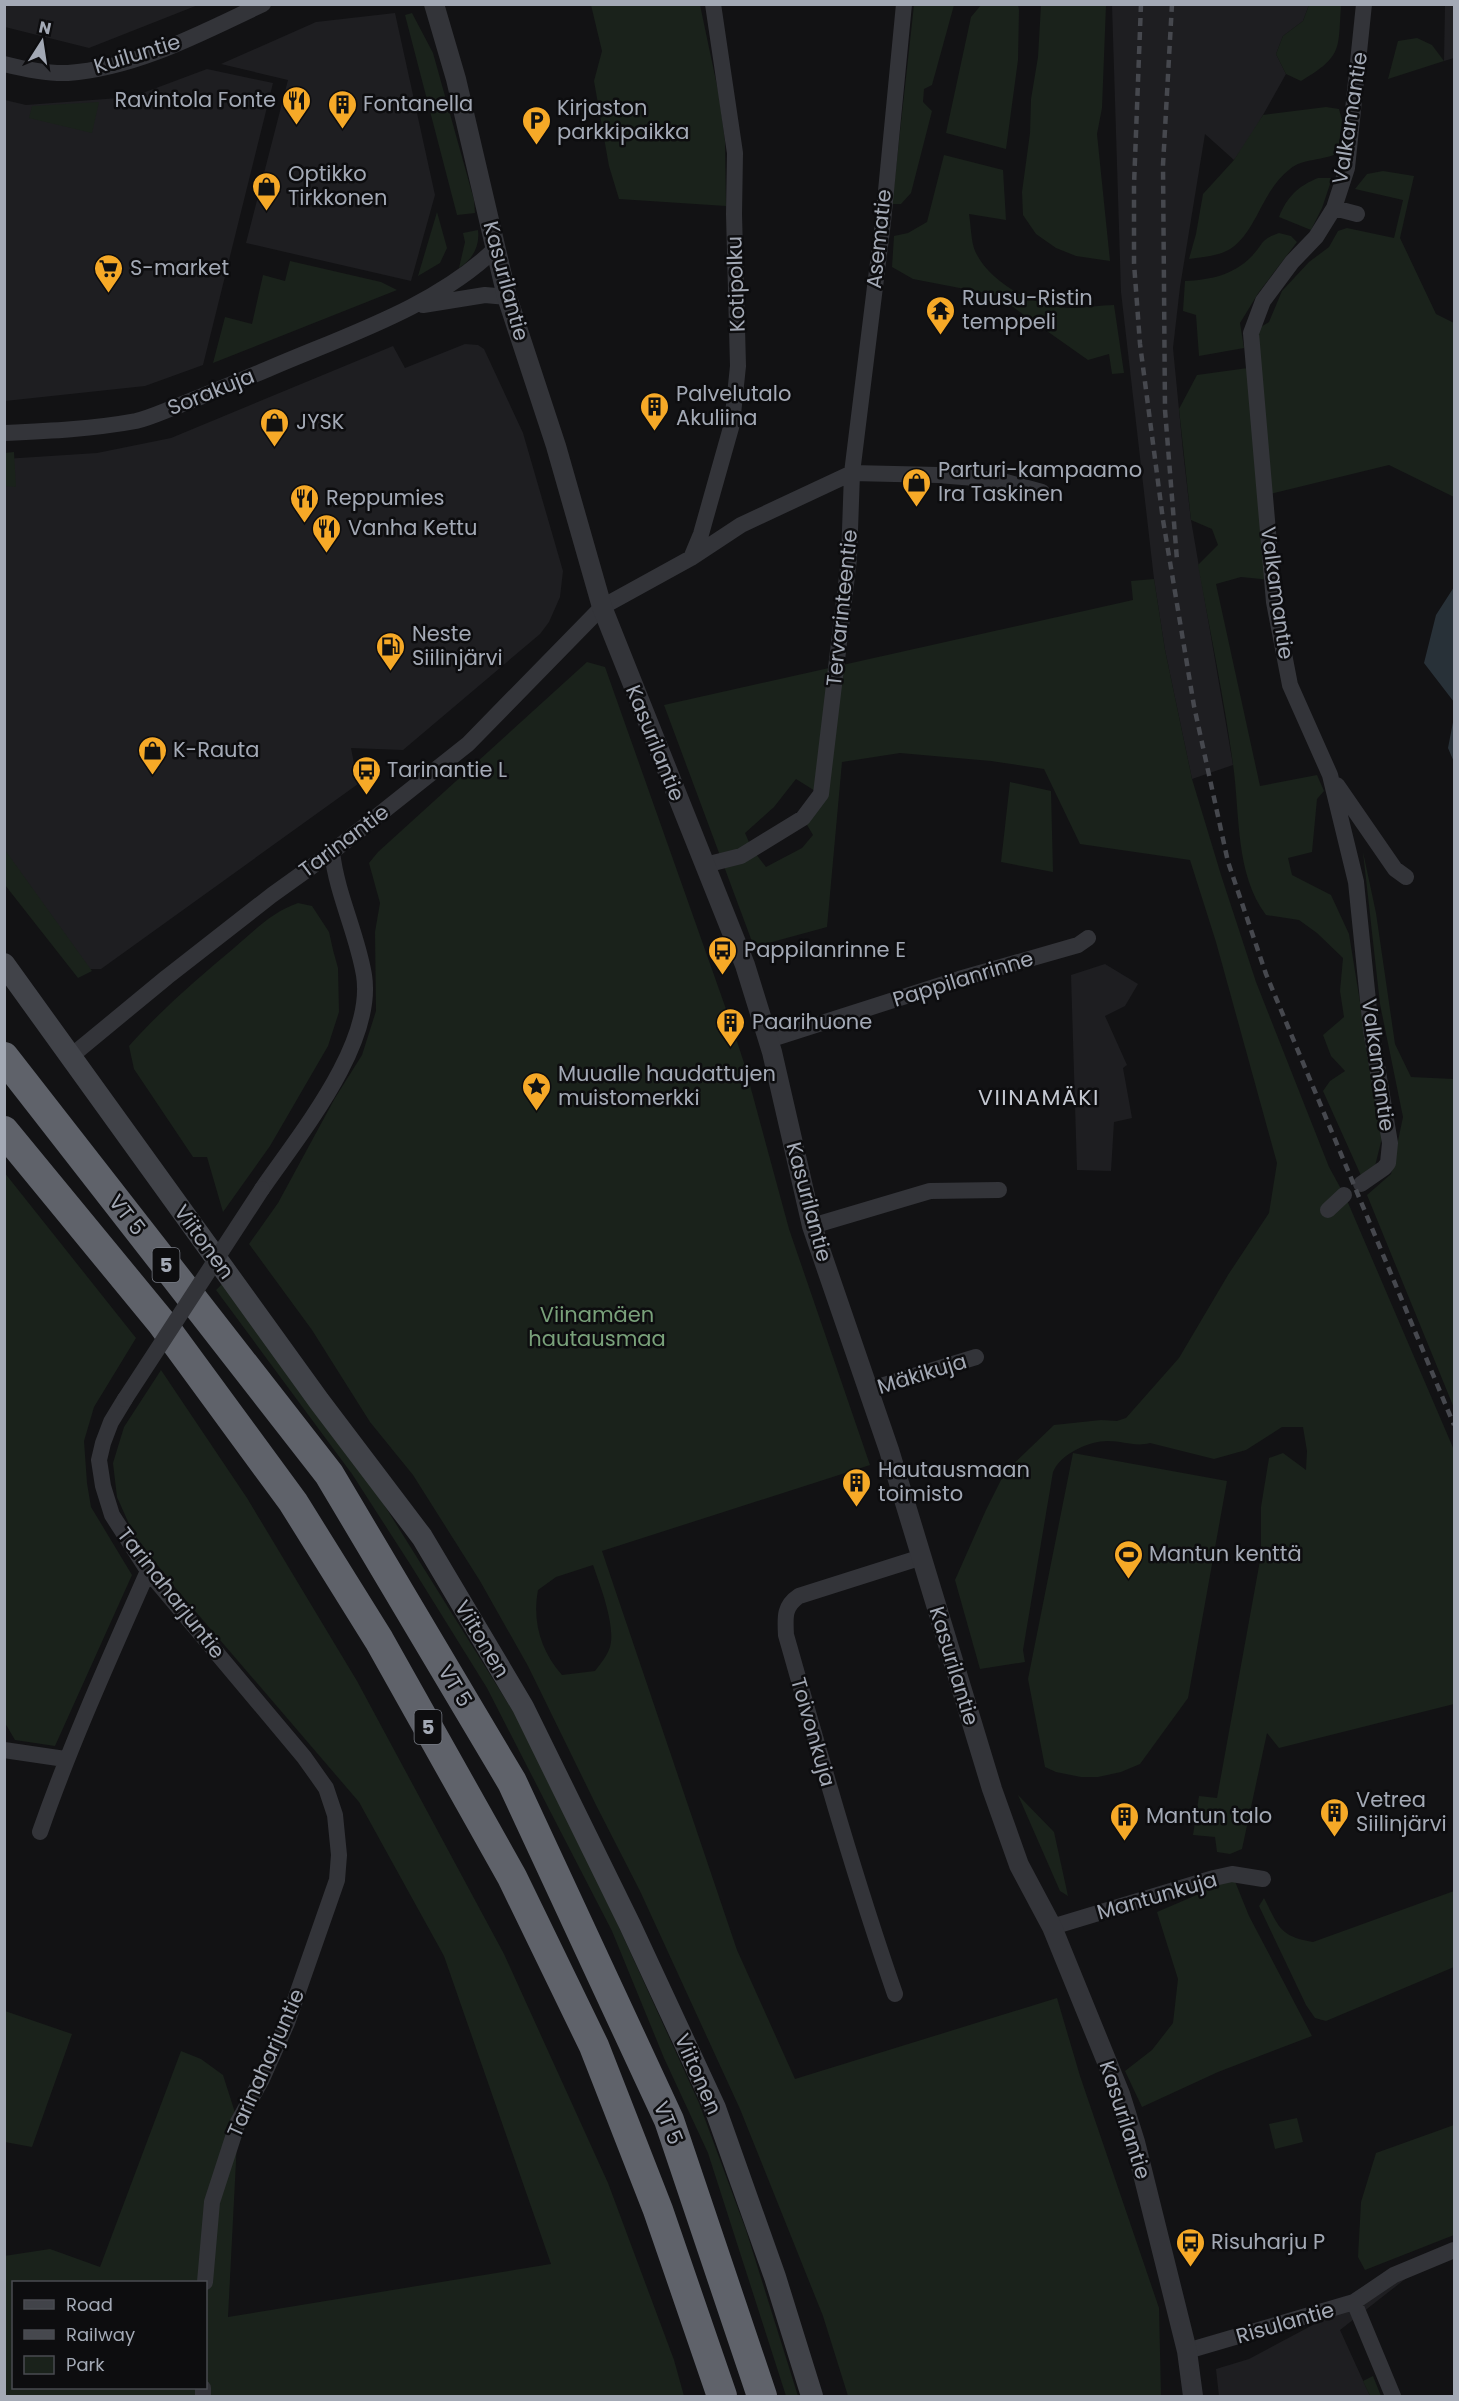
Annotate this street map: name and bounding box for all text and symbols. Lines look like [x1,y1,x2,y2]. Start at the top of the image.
north arrow [12,12,72,72]
text: N [37,15,53,40]
street label: Kuiluntie [90,27,184,80]
street label: Valkamantie [1325,50,1374,186]
restaurant icon: Ravintola Fonte [281,84,313,126]
place label: Ravintola Fonte [114,85,276,114]
building icon: Fontanella [326,88,358,130]
place label: Fontanella [363,89,473,118]
place label: Kirjaston parkkipaikka [557,93,689,146]
parking icon: Kirjaston parkkipaikka [520,104,552,146]
place label: Optikko Tirkkonen [288,159,387,212]
shop icon: Optikko Tirkkonen [251,170,283,212]
street label: Asematie [859,188,898,290]
street label: Kasurilantie [477,218,536,344]
street label: Kotipolku [719,236,752,332]
supermarket icon: S-market [93,252,125,294]
place label: S-market [130,253,229,282]
place label: Ruusu-Ristin temppeli [962,283,1093,336]
temple icon: Ruusu-Ristin temppeli [925,294,957,336]
street label: Sorakuja [163,361,259,422]
place label: Palvelutalo Akuliina [676,379,791,432]
building icon: Palvelutalo Akuliina [639,390,671,432]
shop icon: JYSK [259,406,291,448]
place label: JYSK [296,407,345,436]
place label: Parturi-kampaamo Ira Taskinen [938,455,1142,508]
shop icon: Parturi-kampaamo Ira Taskinen [901,466,933,508]
restaurant icon: Reppumies [289,482,321,524]
place label: Reppumies [326,483,444,512]
restaurant icon: Vanha Kettu [311,512,343,554]
place label: Vanha Kettu [348,513,477,542]
street label: Valkamantie [1254,525,1301,661]
street label: Tervarinteentie [819,528,864,688]
place label: Neste Siilinjärvi [412,619,503,672]
fuel station icon: Neste Siilinjärvi [375,630,407,672]
street label: Kasurilantie [619,680,692,805]
shop icon: K-Rauta [136,734,168,776]
place label: K-Rauta [173,735,259,764]
bus stop icon: Tarinantie L [350,754,382,796]
place label: Tarinantie L [387,755,507,784]
street label: Tarinantie [293,797,395,884]
bus stop icon: Pappilanrinne E [707,934,739,976]
place label: Pappilanrinne E [744,935,906,964]
street label: Pappilanrinne [889,943,1037,1014]
street label: Valkamantie [1355,997,1402,1133]
building icon: Paarihuone [715,1006,747,1048]
place label: Paarihuone [752,1007,872,1036]
place label: Muualle haudattujen muistomerkki [558,1059,776,1112]
place icon: Muualle haudattujen muistomerkki [521,1070,553,1112]
district label: VIINAMÄKI [978,1082,1100,1113]
street label: Kasurilantie [780,1139,839,1265]
street label: VT 5 [102,1188,152,1241]
street label: Viitonen [168,1199,241,1285]
road number: 5 [152,1248,180,1282]
park label: Viinamäen hautausmaa [528,1300,666,1353]
street label: Mäkikuja [874,1346,970,1401]
place label: Hautausmaan toimisto [878,1455,1030,1508]
building icon: Hautausmaan toimisto [841,1466,873,1508]
street label: Tarinaharjuntie [111,1521,232,1665]
sports icon: Mantun kenttä [1112,1538,1144,1580]
place label: Mantun kenttä [1149,1539,1302,1568]
street label: Viitonen [448,1595,517,1683]
street label: Kasurilantie [923,1603,986,1729]
street label: VT 5 [432,1659,479,1712]
street label: Toivonkuja [784,1674,843,1790]
road number: 5 [414,1710,442,1744]
place label: Vetrea Siilinjärvi [1356,1785,1447,1838]
building icon: Vetrea Siilinjärvi [1319,1796,1351,1838]
building icon: Mantun talo [1109,1800,1141,1842]
place label: Mantun talo [1146,1801,1272,1830]
street label: Mantunkuja [1093,1865,1220,1927]
street label: Tarinaharjuntie [220,1984,311,2142]
street label: Viitonen [668,2029,729,2119]
street label: Kasurilantie [1093,2057,1158,2183]
street label: VT 5 [647,2097,690,2149]
bus stop icon: Risuharju P [1174,2226,1206,2268]
place label: Risuharju P [1211,2227,1325,2256]
legend [12,2281,207,2389]
text: Road [66,2292,113,2317]
street label: Risulantie [1232,2295,1337,2350]
text: Railway [66,2322,135,2347]
text: Park [66,2352,105,2377]

